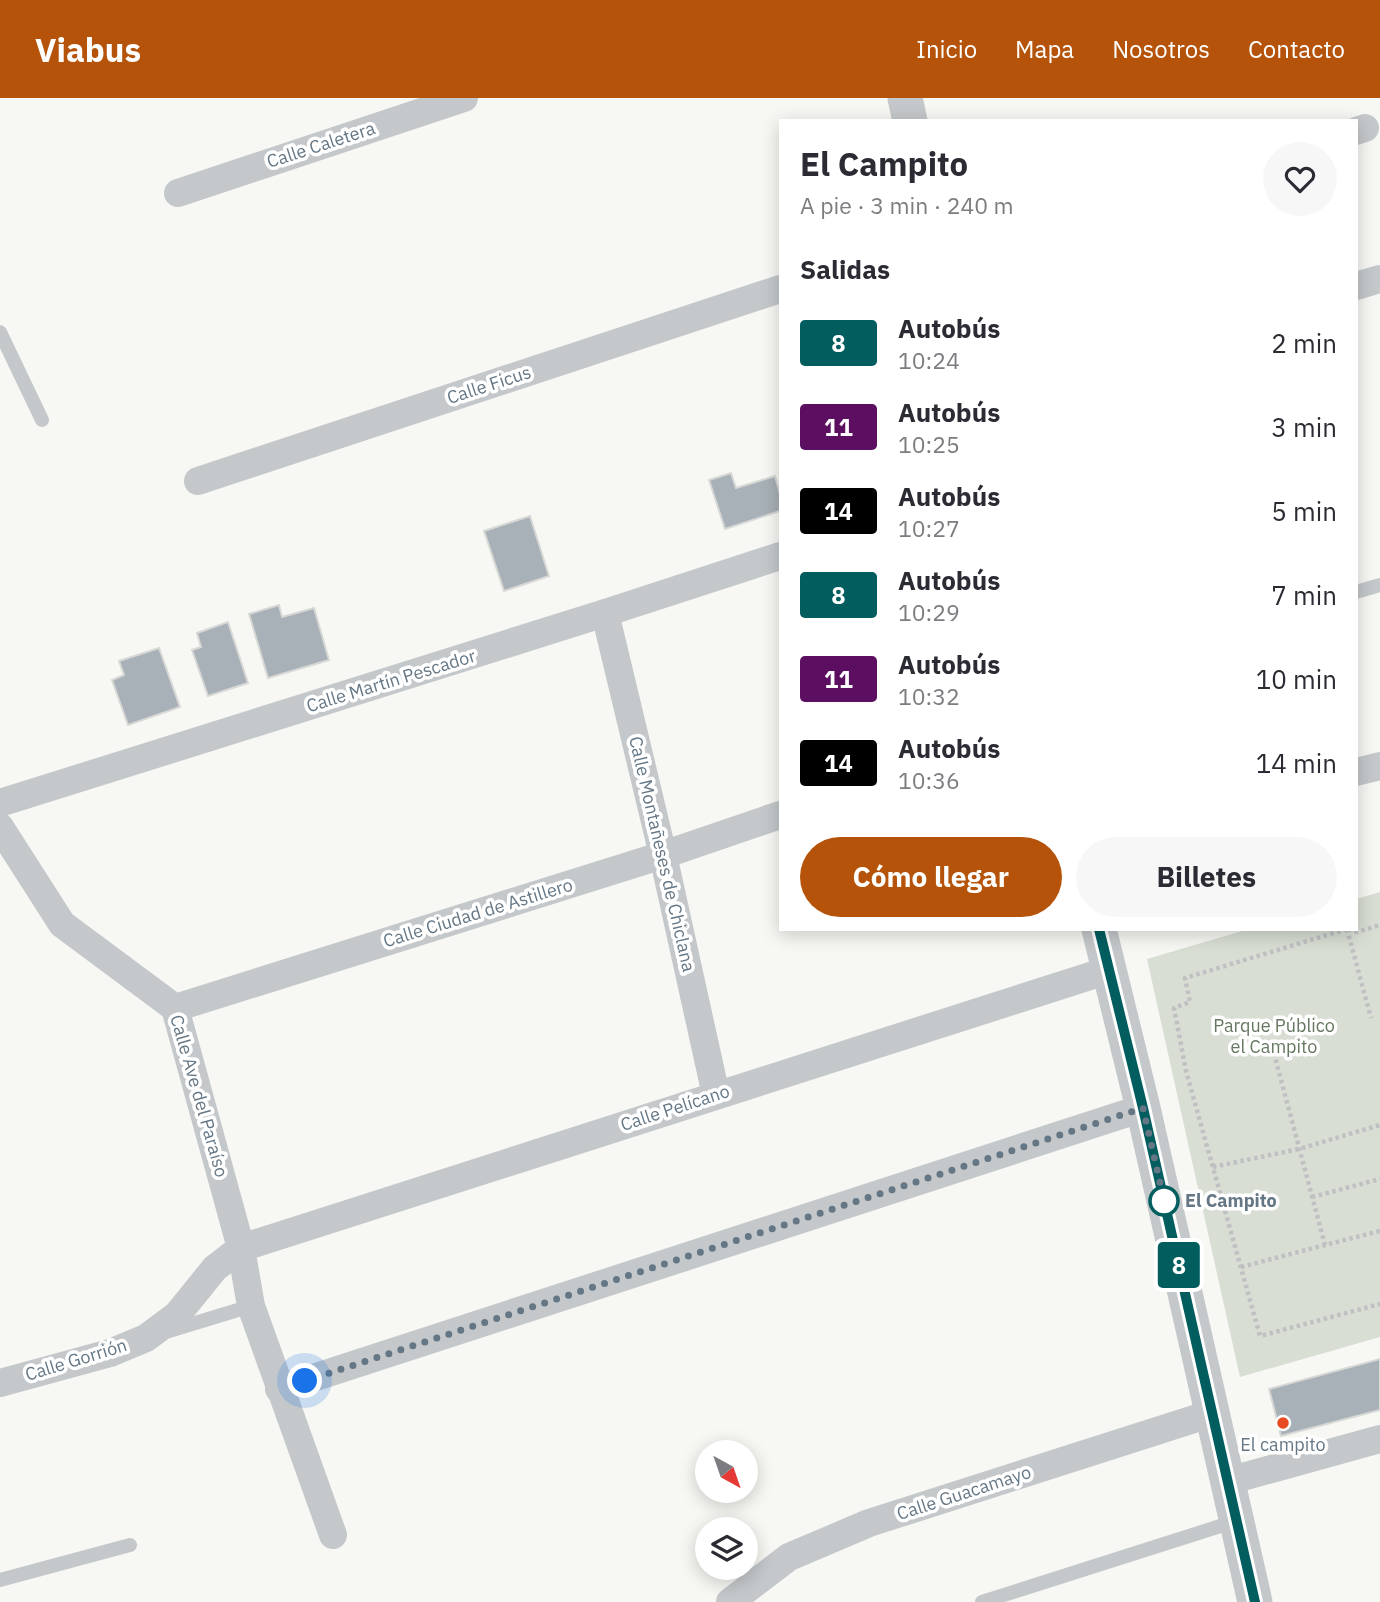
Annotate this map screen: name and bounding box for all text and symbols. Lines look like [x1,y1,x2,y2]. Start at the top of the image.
text: Viabus [35,28,141,71]
text: Inicio [916,33,977,65]
text: Mapa [1015,33,1074,65]
text: Nosotros [1112,33,1210,65]
text: Contacto [1248,33,1345,65]
street label: Calle Caletera [264,116,378,173]
text: El Campito [800,142,968,185]
button: heart [1263,142,1337,216]
text: A pie · 3 min · 240 m [800,190,1014,220]
text: Salidas [800,252,890,286]
text: Autobús [898,311,1000,345]
text: 2 min [1271,326,1337,360]
text: 8 [831,327,846,359]
text: 10:24 [898,345,960,375]
street label: Calle Ficus [444,360,534,409]
text: Autobús [898,395,1000,429]
text: 3 min [1271,410,1337,444]
text: 11 [824,411,853,443]
text: 10:25 [898,429,960,459]
text: Autobús [898,479,1000,513]
text: 5 min [1271,494,1337,528]
text: 14 [824,495,853,527]
text: 10:27 [898,513,960,543]
text: Autobús [898,563,1000,597]
text: 7 min [1271,578,1337,612]
text: 8 [831,579,846,611]
text: 10:29 [898,597,960,627]
street label: Calle Martín Pescador [303,644,479,717]
text: Autobús [898,647,1000,681]
text: 10 min [1256,662,1337,696]
text: 11 [824,663,853,695]
text: 10:32 [898,681,960,711]
text: Autobús [898,731,1000,765]
street label: Calle Montañeses de Chiclana [624,734,701,974]
text: 14 min [1256,746,1337,780]
text: 14 [824,747,853,779]
text: 10:36 [898,765,960,795]
button: Cómo llegar [800,837,1062,917]
button: Billetes [1076,837,1337,917]
street label: Calle Ciudad de Astillero [380,873,575,952]
street label: Calle Ave del Paraíso [165,1012,234,1180]
park label: Parque Público el Campito [1213,1014,1335,1058]
street label: Calle Pelícano [617,1079,732,1136]
marker: El Campito [1149,1186,1179,1216]
place label: El Campito [1185,1189,1277,1212]
line badge: 8 [1156,1242,1202,1288]
text: 8 [1172,1249,1186,1281]
street label: Calle Gorrión [22,1333,130,1386]
your location [287,1363,322,1398]
marker: El campito [1275,1415,1291,1431]
place label: El campito [1240,1433,1326,1456]
north arrow [695,1440,758,1503]
map controls [695,1440,758,1580]
street label: Calle Guacamayo [894,1460,1034,1525]
button: layers [695,1517,758,1580]

